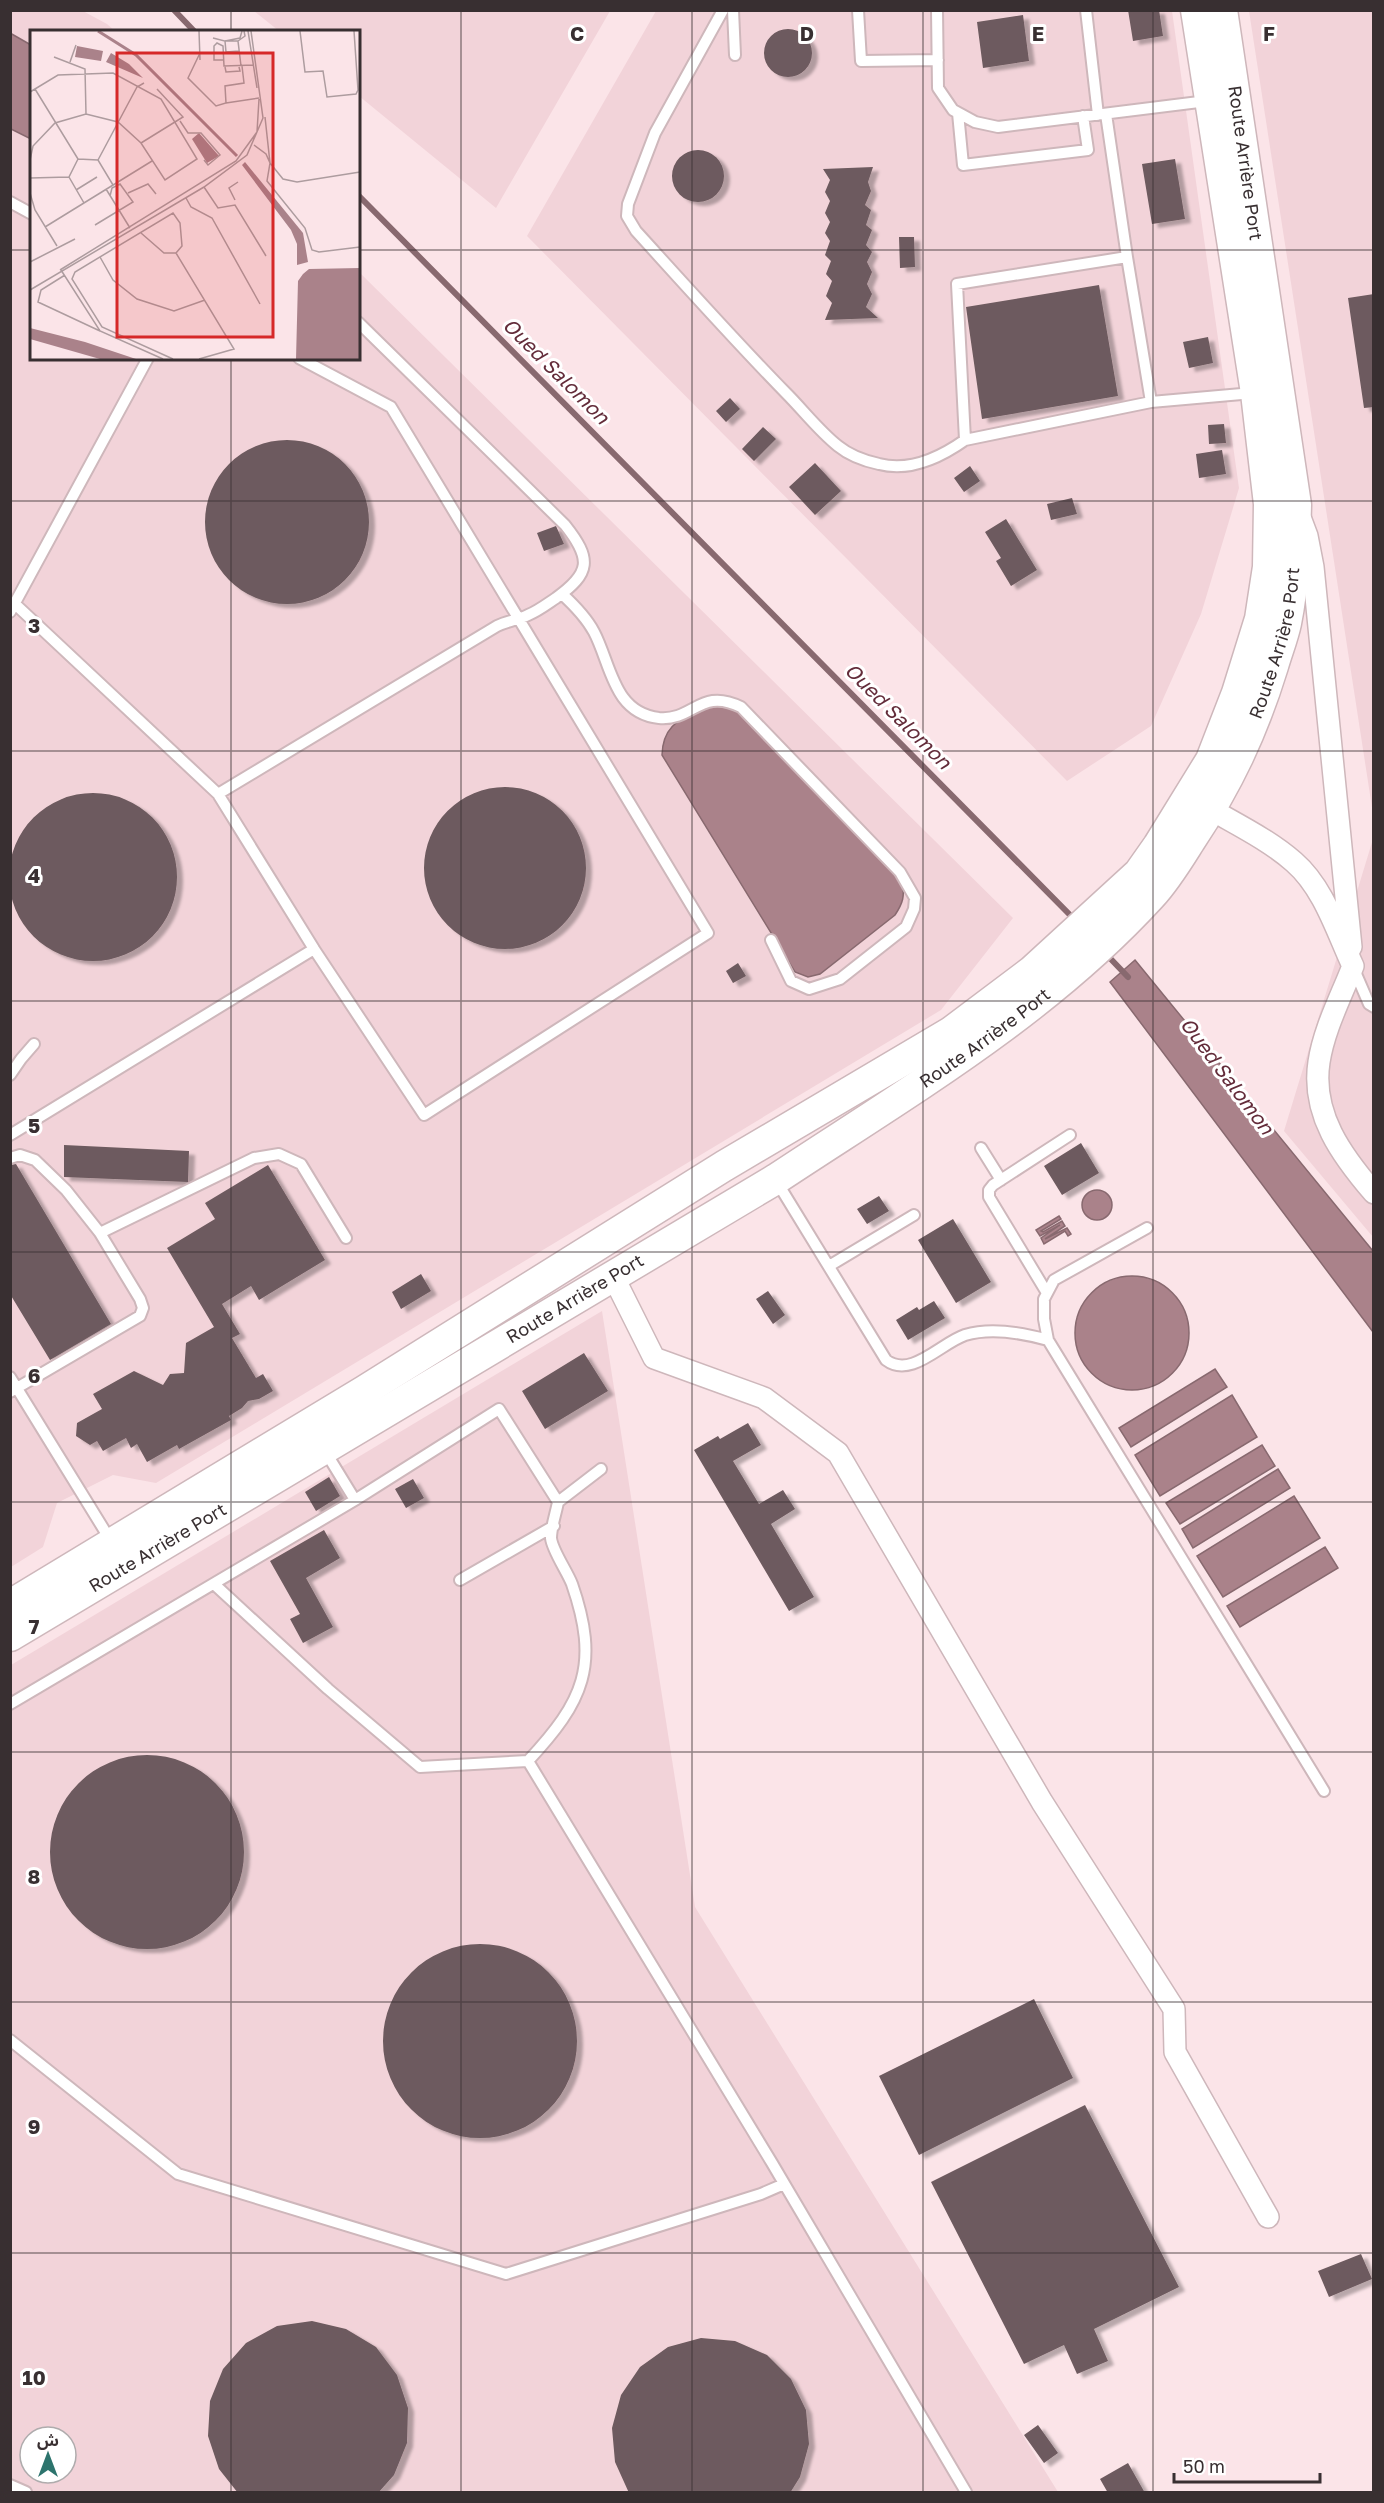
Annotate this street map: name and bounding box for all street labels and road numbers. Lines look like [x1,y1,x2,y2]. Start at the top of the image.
street label: Route Arrière Port [1224,84,1268,242]
street label: Route Arrière Port [1244,566,1303,722]
street label: Route Arrière Port [915,983,1054,1092]
street label: Route Arrière Port [502,1249,647,1347]
street label: Route Arrière Port [85,1498,230,1596]

